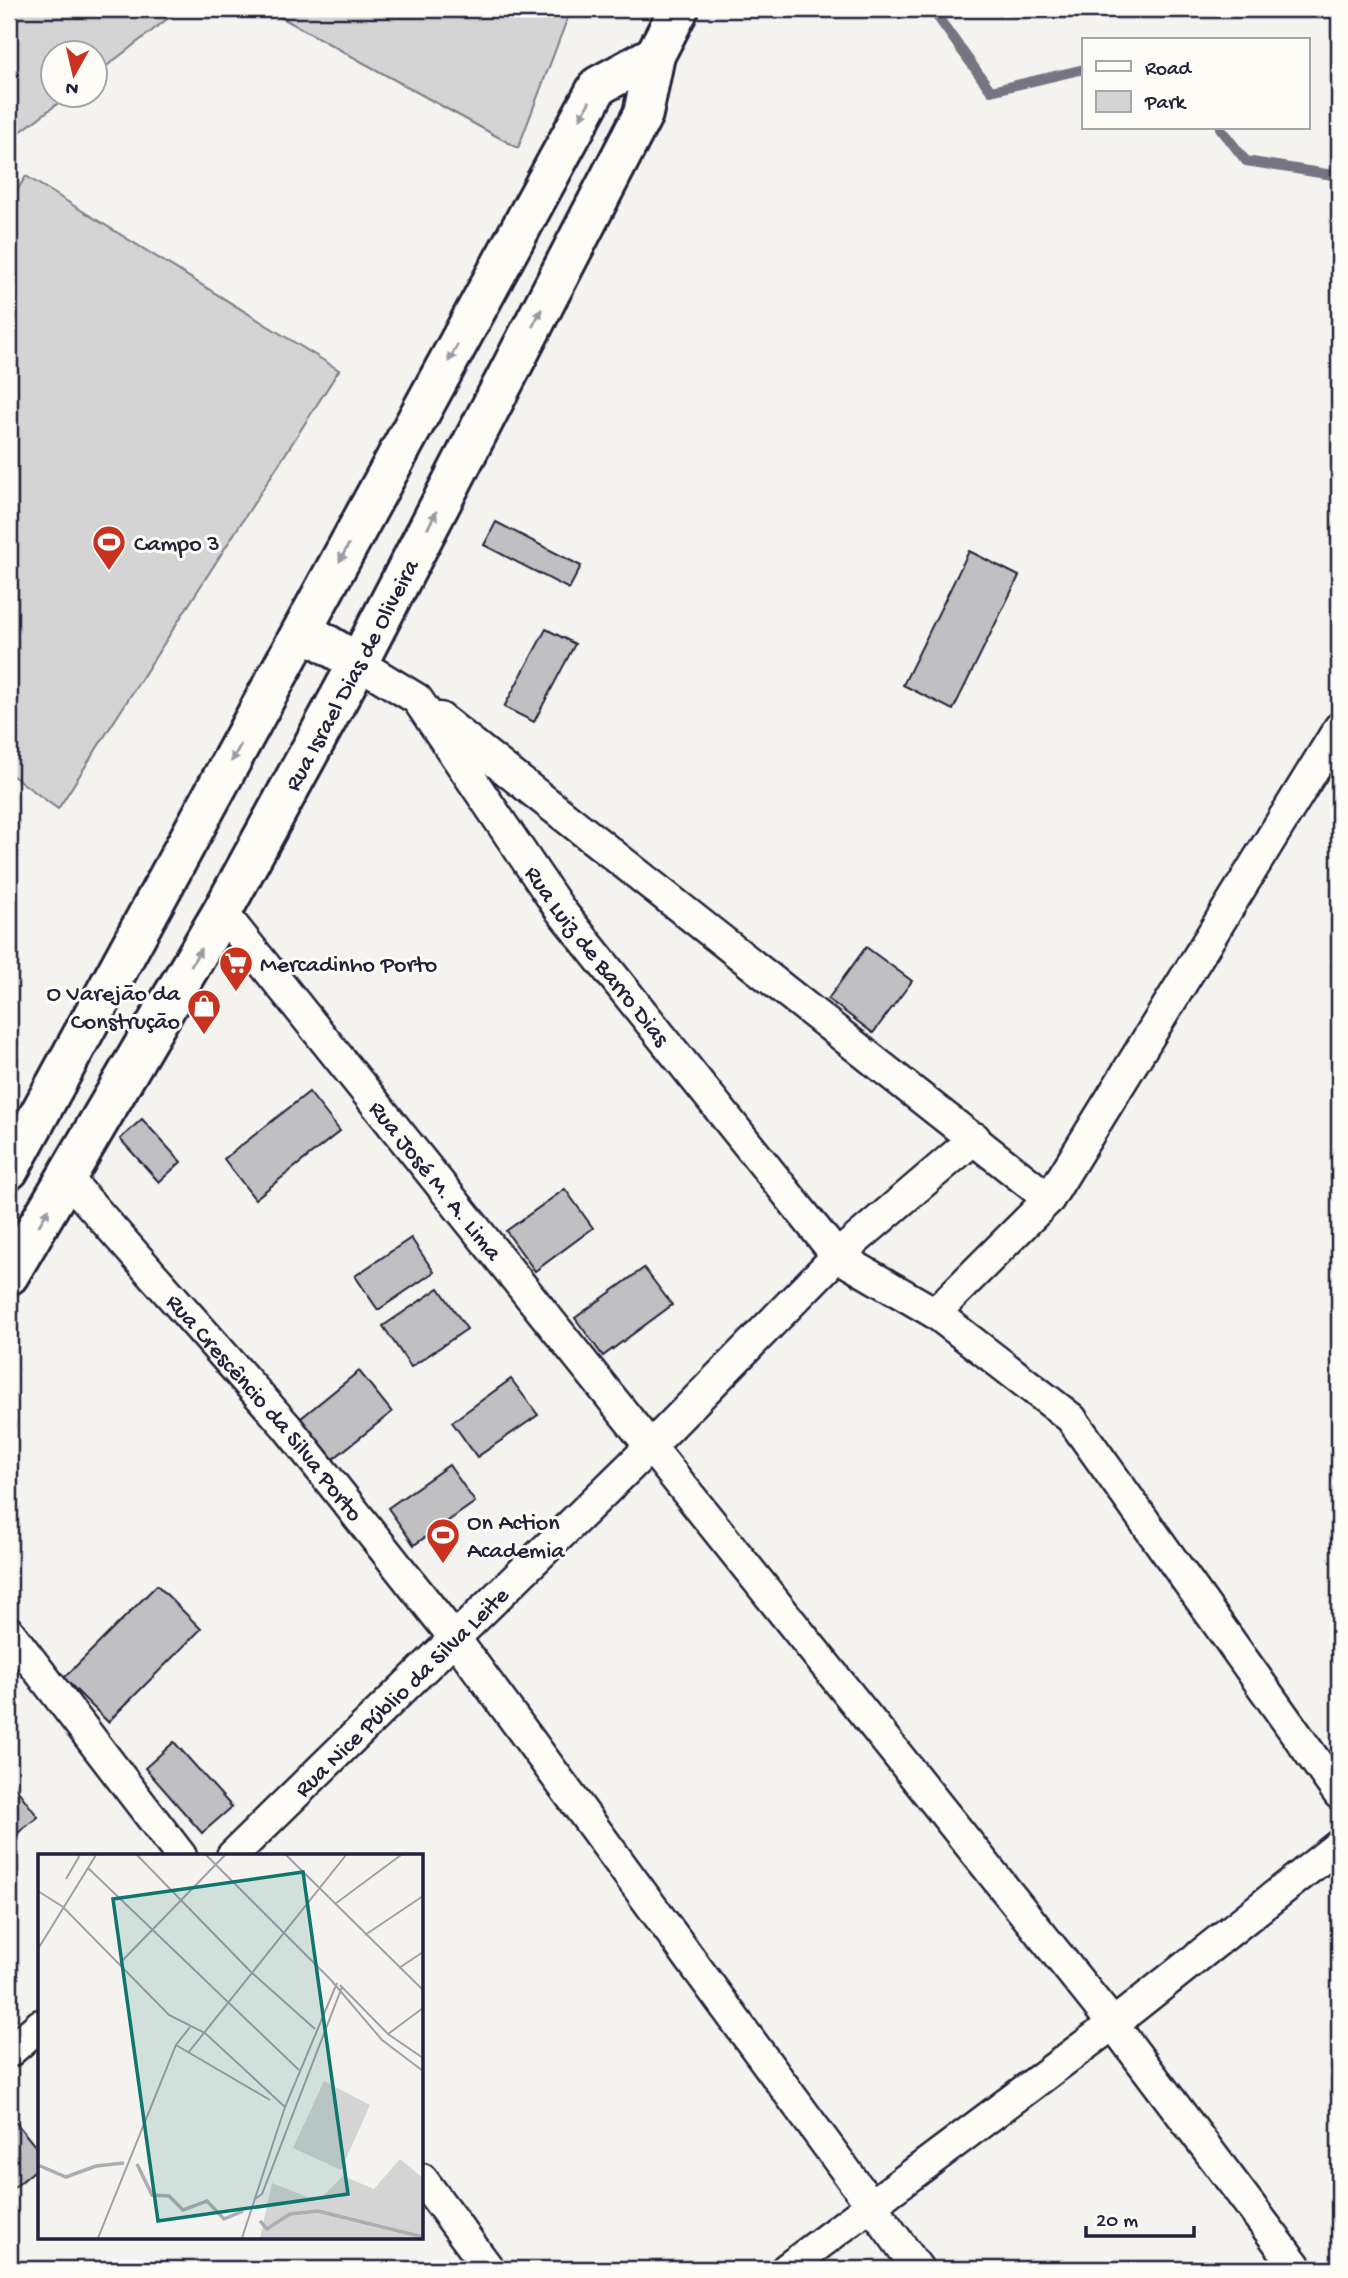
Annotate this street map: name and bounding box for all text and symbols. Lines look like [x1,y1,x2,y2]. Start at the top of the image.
north arrow [38,38,108,108]
legend [1082,38,1310,130]
text: Road [1145,58,1193,83]
text: N [64,75,80,100]
text: Park [1144,92,1188,117]
one-way arrow [579,101,591,120]
one-way arrow [531,308,543,328]
one-way arrow [447,344,459,363]
one-way arrow [427,510,438,530]
sports icon: Campo 3 [90,523,128,572]
place label: Campo 3 [134,531,220,560]
one-way arrow [338,544,350,563]
street label: Rua Israel Dias de Oliveira [280,555,428,797]
one-way arrow [230,744,242,764]
street label: Rua Luiz de Barro Dias [517,861,675,1054]
supermarket icon: Mercadinho Porto [217,944,255,993]
one-way arrow [190,947,202,966]
place label: Mercadinho Porto [260,952,437,981]
place label: O Varejão da Construção [46,981,181,1038]
shop icon: O Varejão da Construção [185,987,223,1036]
street label: Rua José M. A. Lima [361,1096,507,1268]
one-way arrow [38,1207,50,1226]
street label: Rua Crescêncio da Silva Porto [158,1289,368,1529]
place label: On Action Academia [467,1510,565,1567]
sports icon: On Action Academia [424,1516,462,1565]
street label: Rua Nice Públio da Silva Leite [290,1582,517,1805]
inset map [38,1854,424,2240]
scale bar [1086,2194,1194,2238]
text: 20 m [1096,2210,1138,2235]

